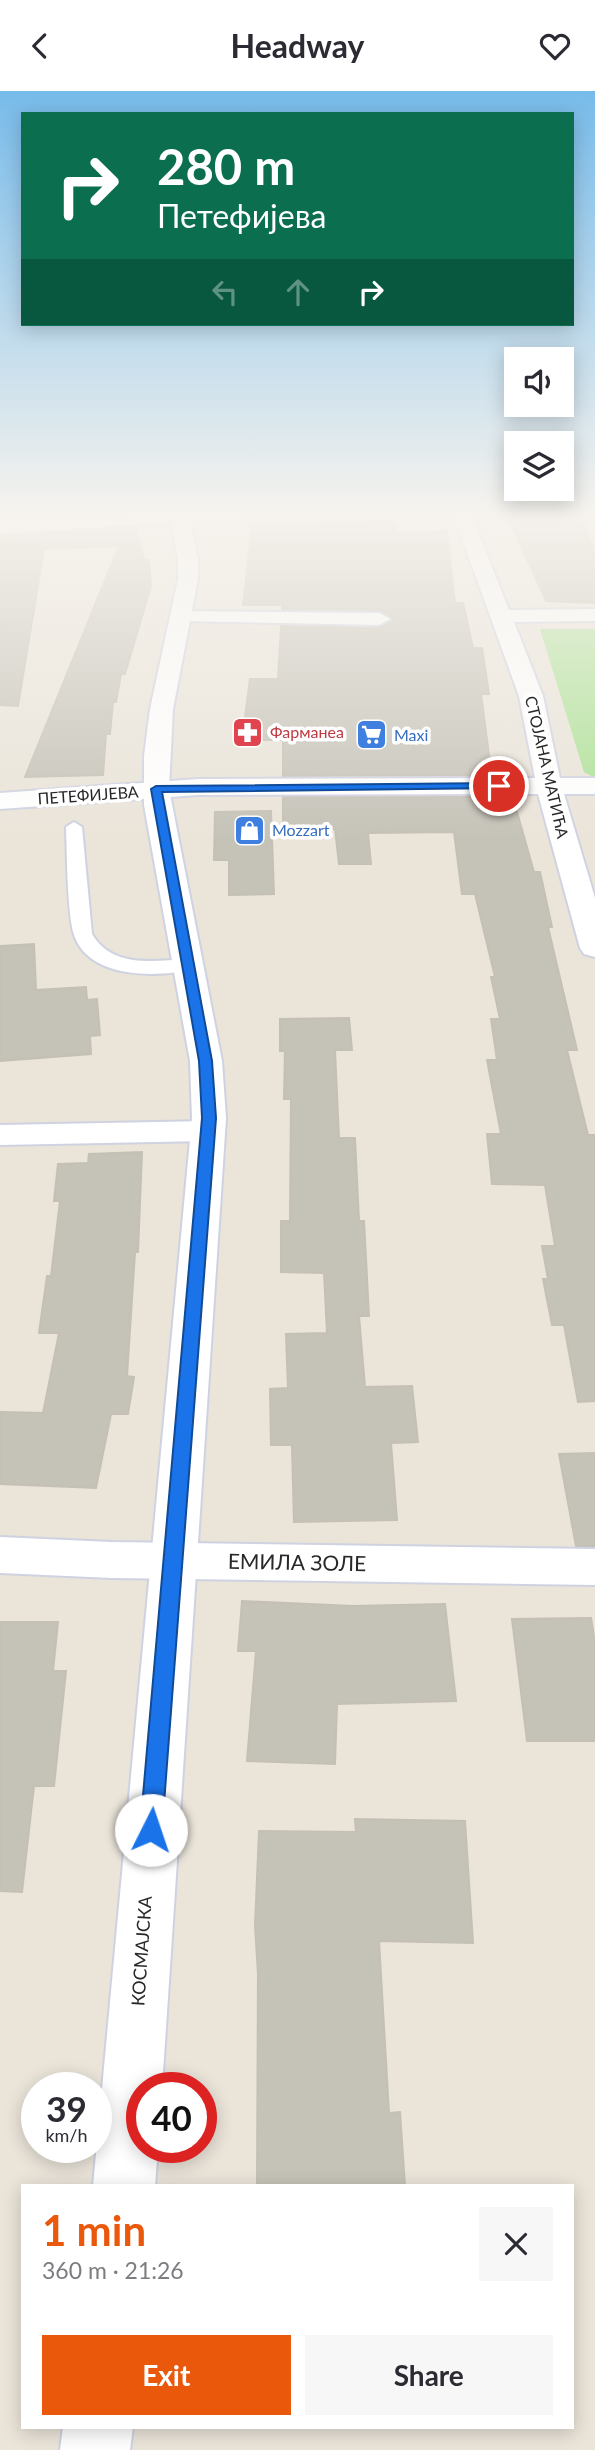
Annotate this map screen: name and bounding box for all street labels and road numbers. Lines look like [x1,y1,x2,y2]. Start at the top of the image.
street label: СТОЈАНА МАТИЋА [522,694,573,840]
street label: ПЕТЕФИЈЕВА [37,781,139,808]
street label: ЕМИЛА ЗОЛЕ [228,1548,366,1575]
street label: КОСМАЈСКА [126,1894,156,2007]

